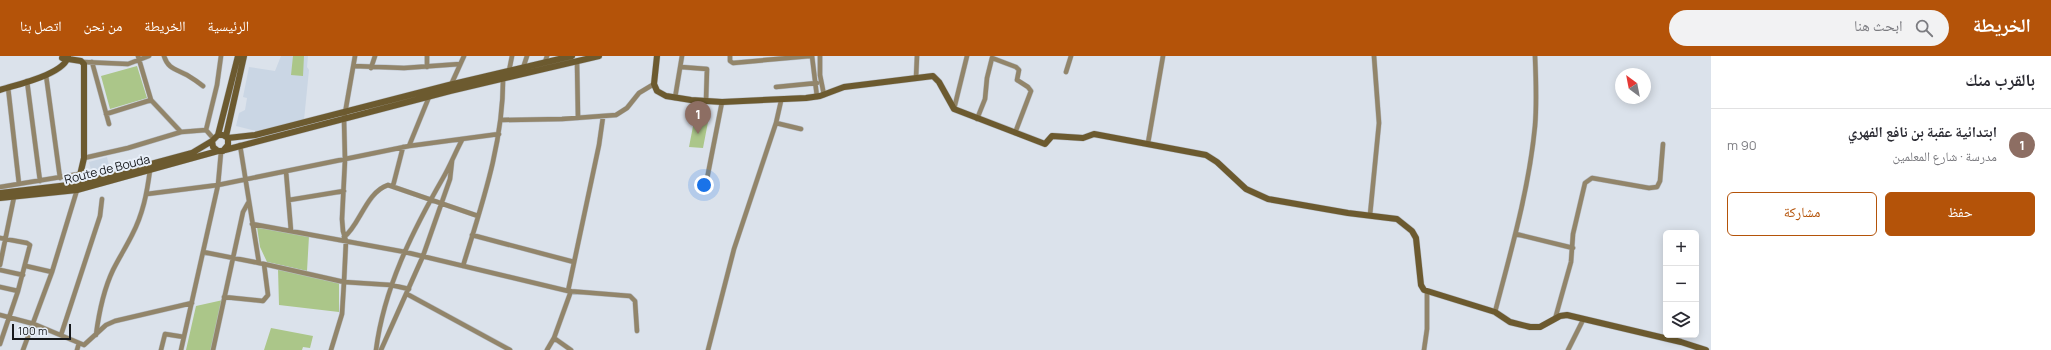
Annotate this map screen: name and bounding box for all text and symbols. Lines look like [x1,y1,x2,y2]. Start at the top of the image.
search box [1669,10,1949,46]
text: الخريطة [1973,12,2031,38]
text: ابحث هنا [1854,15,1903,36]
text: اتصل بنا [20,16,62,35]
text: من نحن [84,16,122,35]
text: الخريطة [144,16,186,35]
text: الرئيسية [208,16,249,35]
icon: search [1913,17,1935,39]
north arrow [1615,68,1651,104]
text: بالقرب منك [1965,68,2035,91]
pin: 1 [685,101,711,134]
text: ابتدائية عقبة بن نافع الفهري [1848,121,1997,142]
text: 90 m [1727,136,1757,154]
text: 1 [2019,136,2025,154]
text: مدرسة · شارع المعلمين [1893,147,1997,165]
street label: Route de Bouda [62,150,152,188]
your location [694,175,714,195]
button: مشاركة [1727,192,1877,236]
button: حفظ [1885,192,2035,236]
map controls [1663,230,1699,338]
button: + [1663,230,1699,266]
button: − [1663,266,1699,302]
button: layers [1663,302,1699,338]
scale bar [12,322,71,341]
text: 100 m [18,323,47,338]

